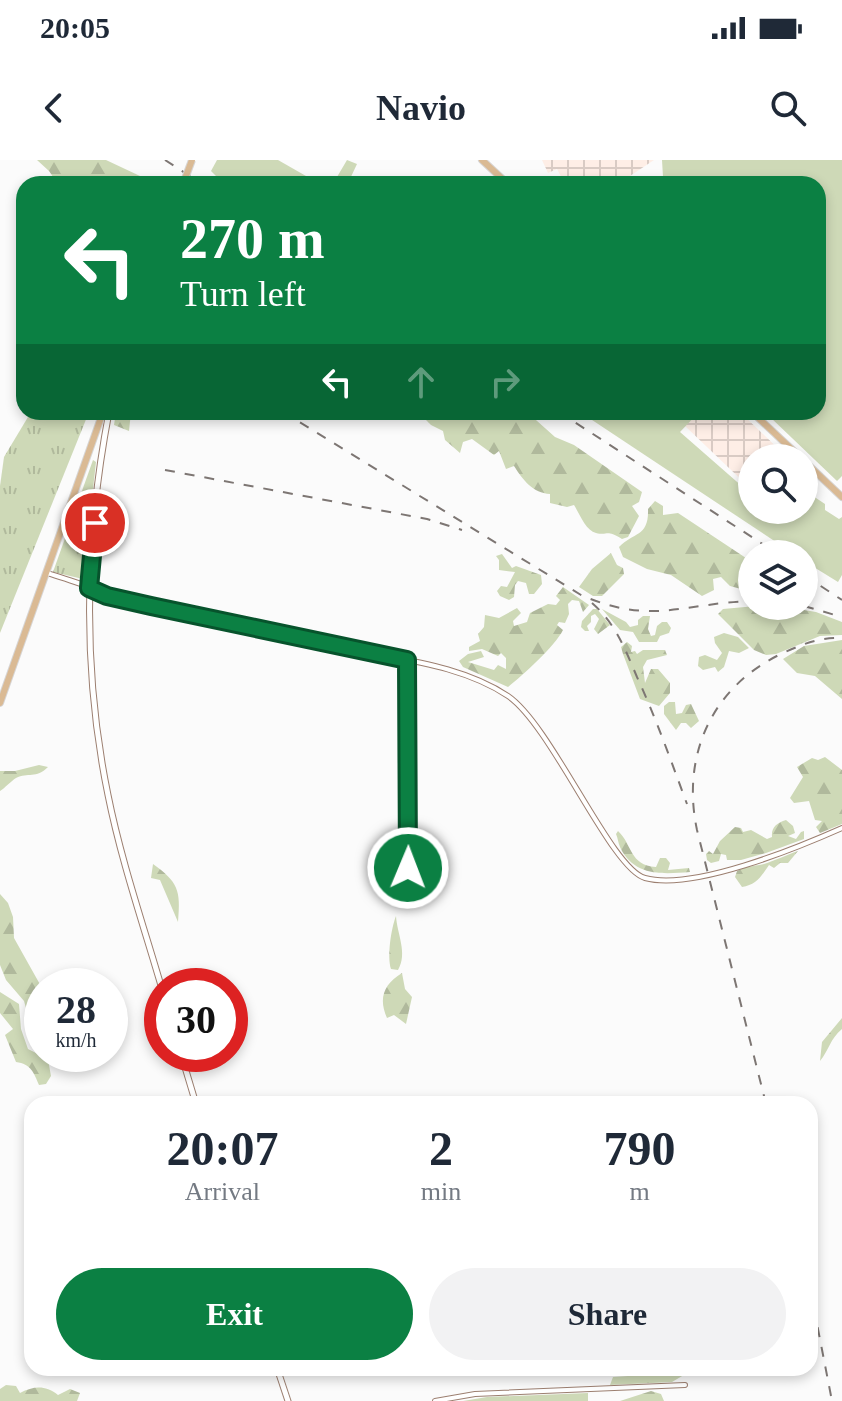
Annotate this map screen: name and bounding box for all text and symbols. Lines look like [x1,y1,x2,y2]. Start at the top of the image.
text: 20:05 [40,11,110,44]
icon: back [32,86,76,130]
icon: search [766,86,810,130]
text: Navio [376,88,466,128]
icon: left [48,208,152,312]
text: 270 m [180,208,325,270]
text: Turn left [180,274,306,314]
icon: left [315,360,359,404]
icon: ahead [399,360,443,404]
icon: right [483,360,527,404]
map controls [738,444,818,620]
button: search [738,444,818,524]
pin [61,489,129,557]
icon: arrive [73,501,117,545]
button: layers [738,540,818,620]
position arrow [366,826,450,910]
speed limit sign: 30 [144,968,248,1072]
text: 28 [56,987,96,1032]
text: km/h [55,1029,97,1051]
text: 20:07 [166,1122,278,1175]
text: 2 [429,1122,453,1175]
text: 790 [604,1122,676,1175]
text: Arrival [185,1177,260,1206]
text: min [421,1177,461,1206]
text: m [629,1177,650,1206]
button: Exit [56,1268,413,1360]
button: Share [429,1268,786,1360]

